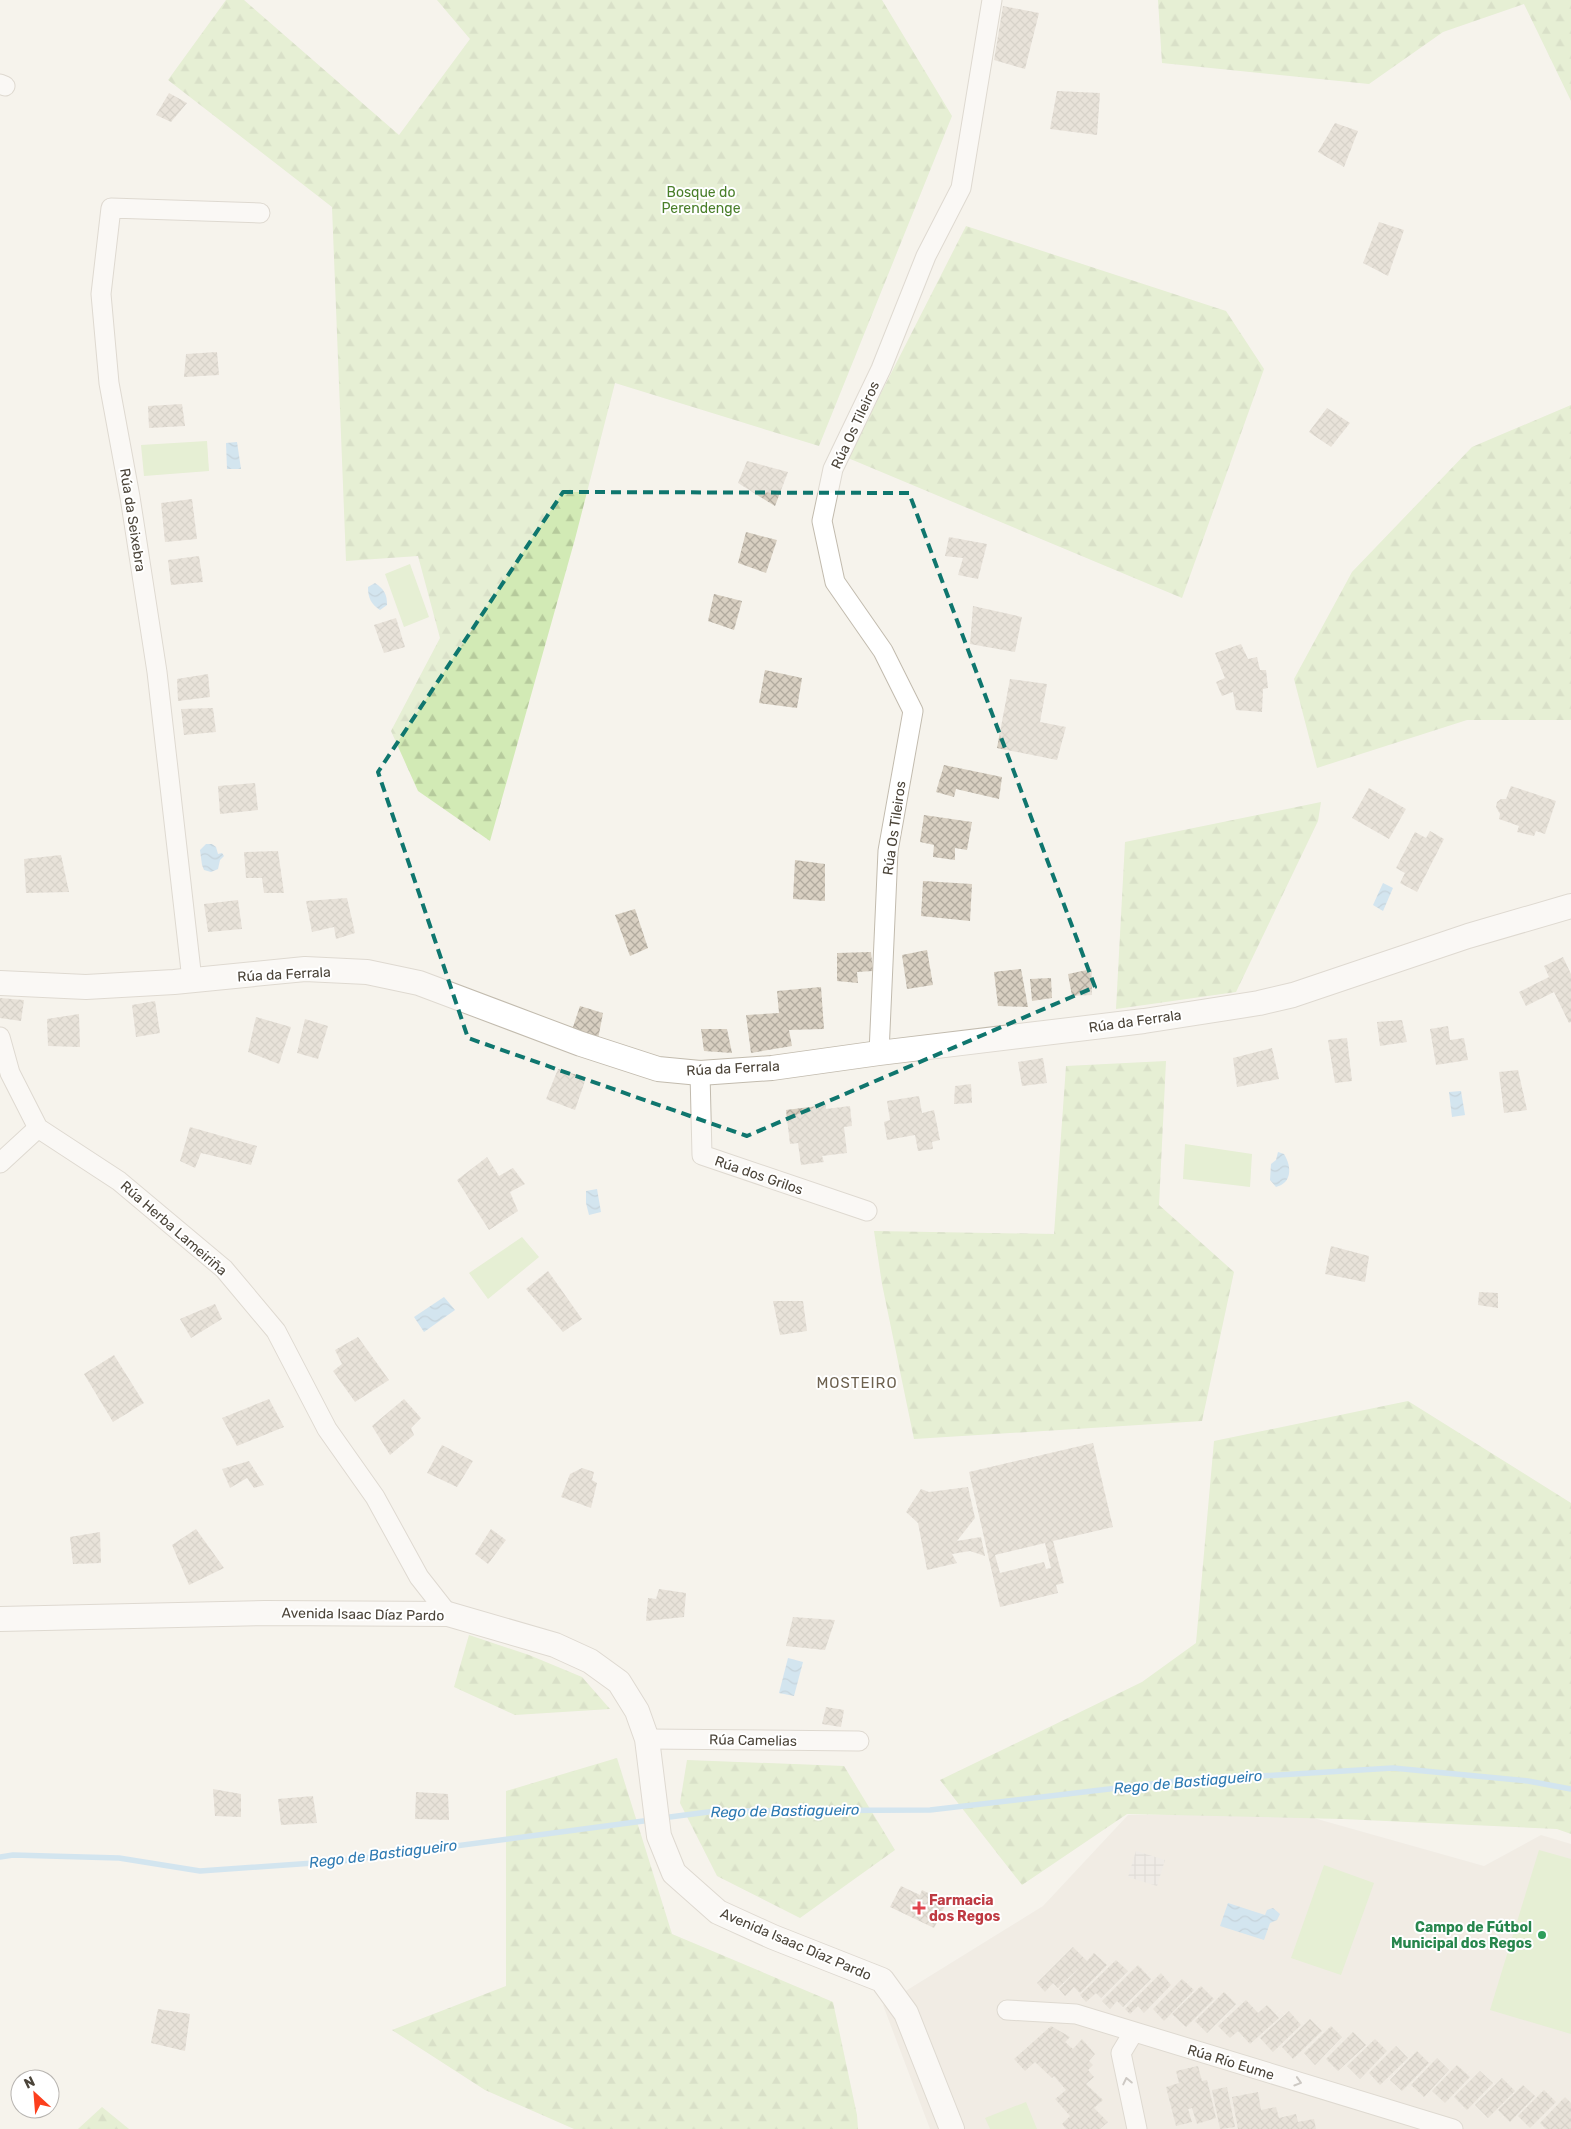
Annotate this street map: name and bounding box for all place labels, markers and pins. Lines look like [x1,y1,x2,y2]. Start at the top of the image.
place label: Farmacia dos Regos [929,1892,1000,1925]
marker: Farmacia dos Regos [913,1902,925,1914]
place label: Campo de Fútbol Municipal dos Regos [1391,1919,1532,1952]
marker: Campo de Fútbol Municipal dos Regos [1536,1929,1548,1941]

